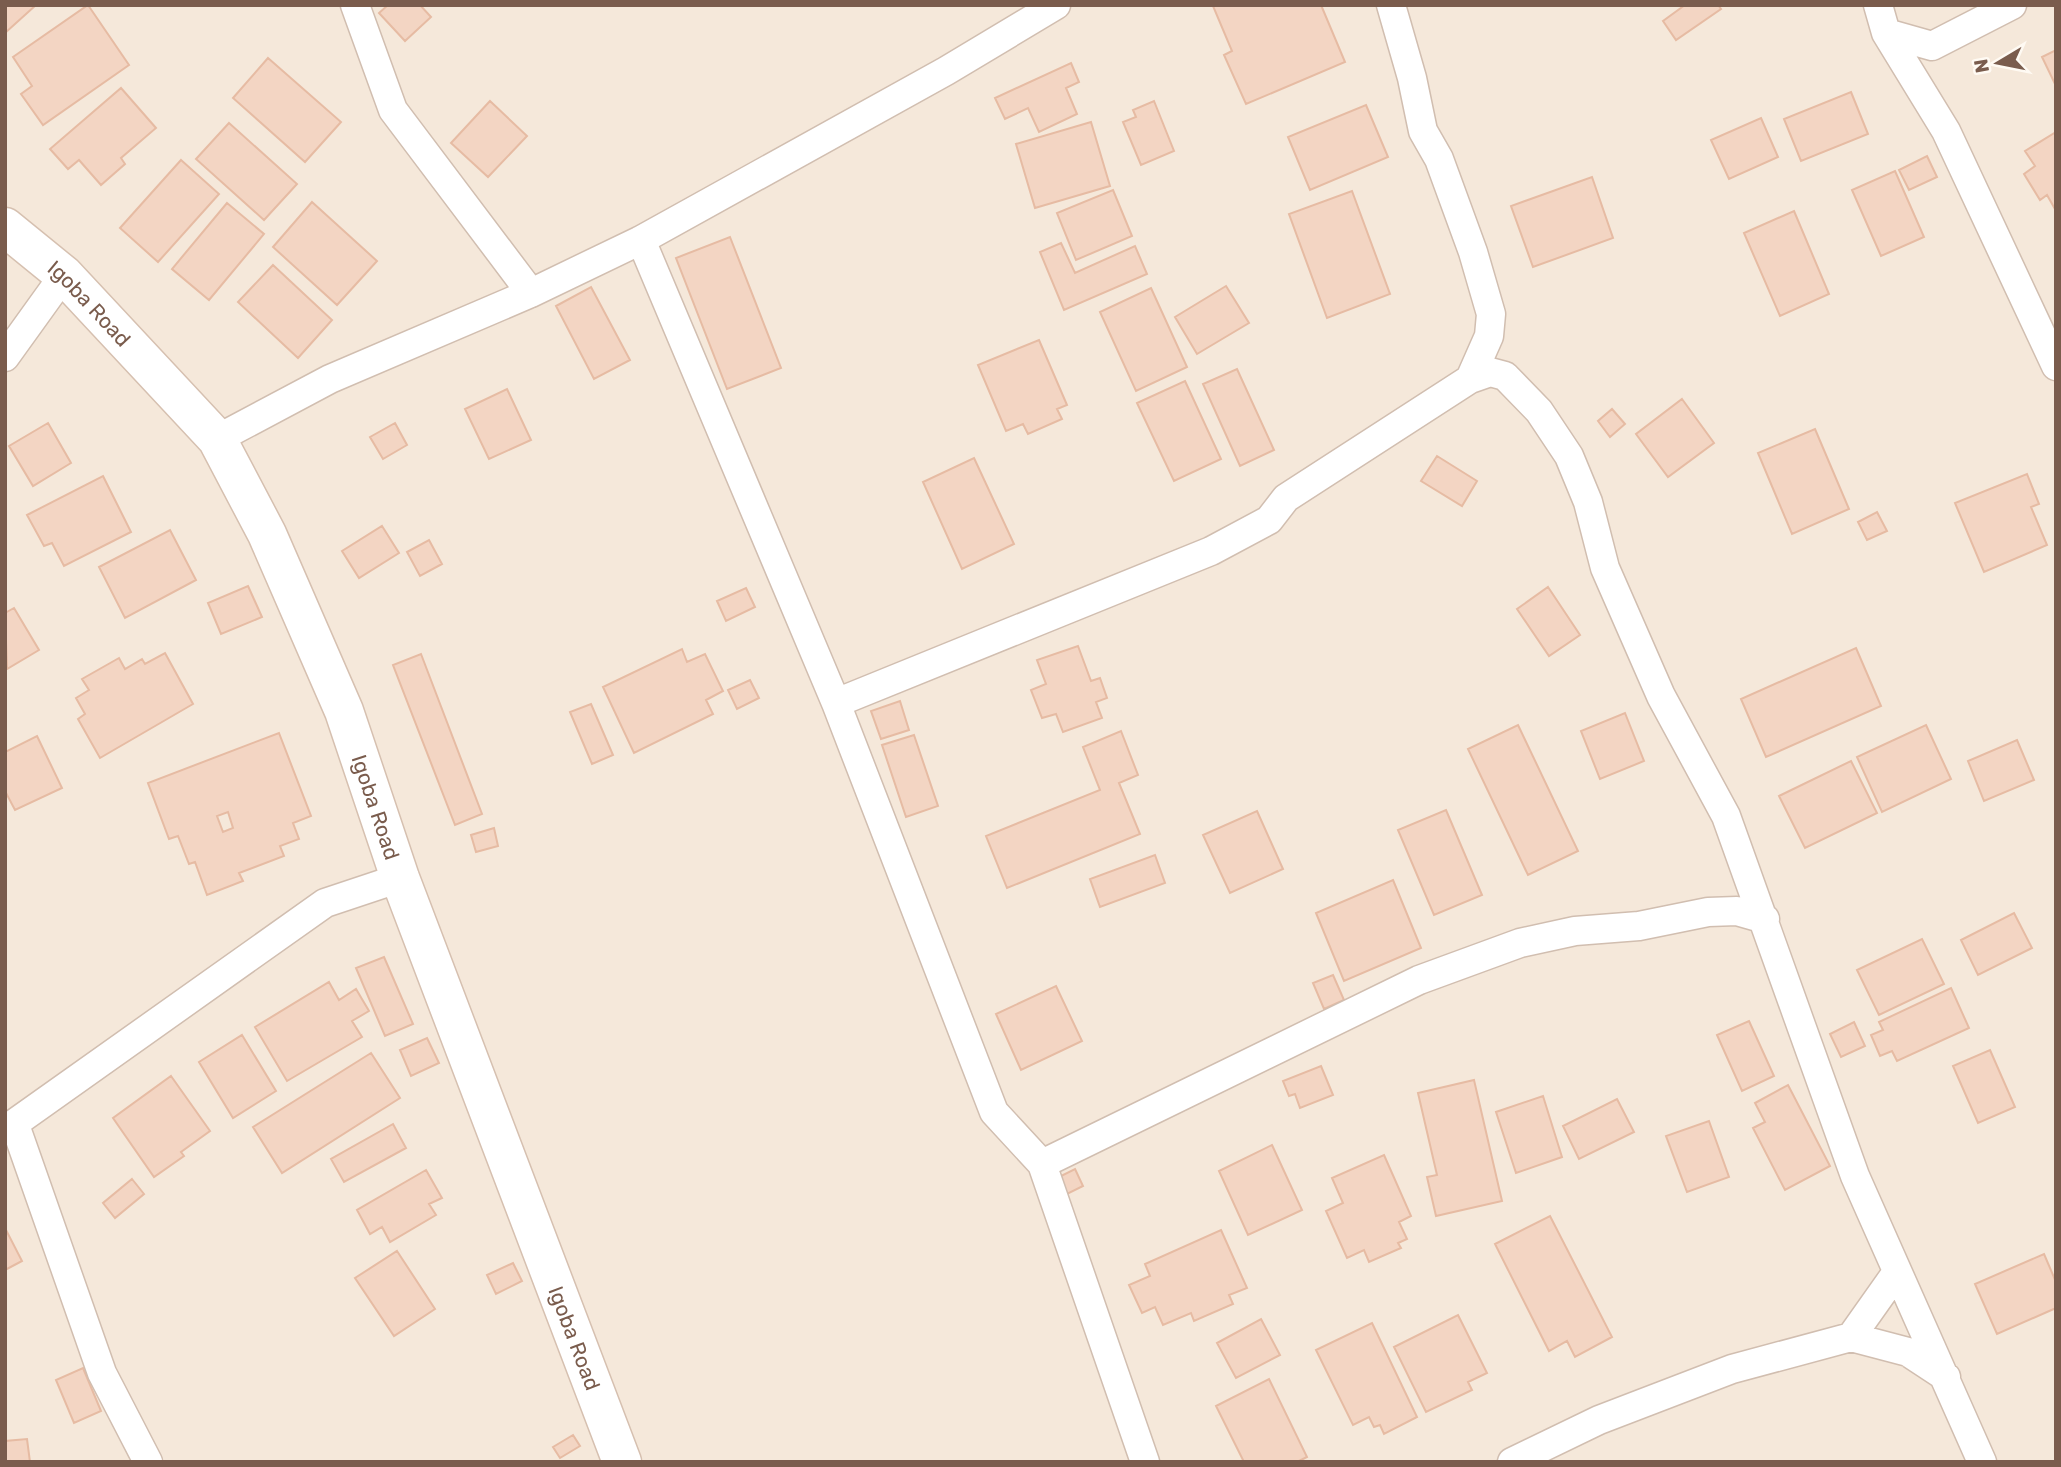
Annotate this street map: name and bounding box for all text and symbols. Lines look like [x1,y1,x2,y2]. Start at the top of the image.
north arrow [1963,28,2033,98]
text: N [1969,57,1994,75]
street label: Igoba Road [43,255,136,351]
street label: Igoba Road [347,751,405,863]
street label: Igoba Road [544,1282,606,1394]

